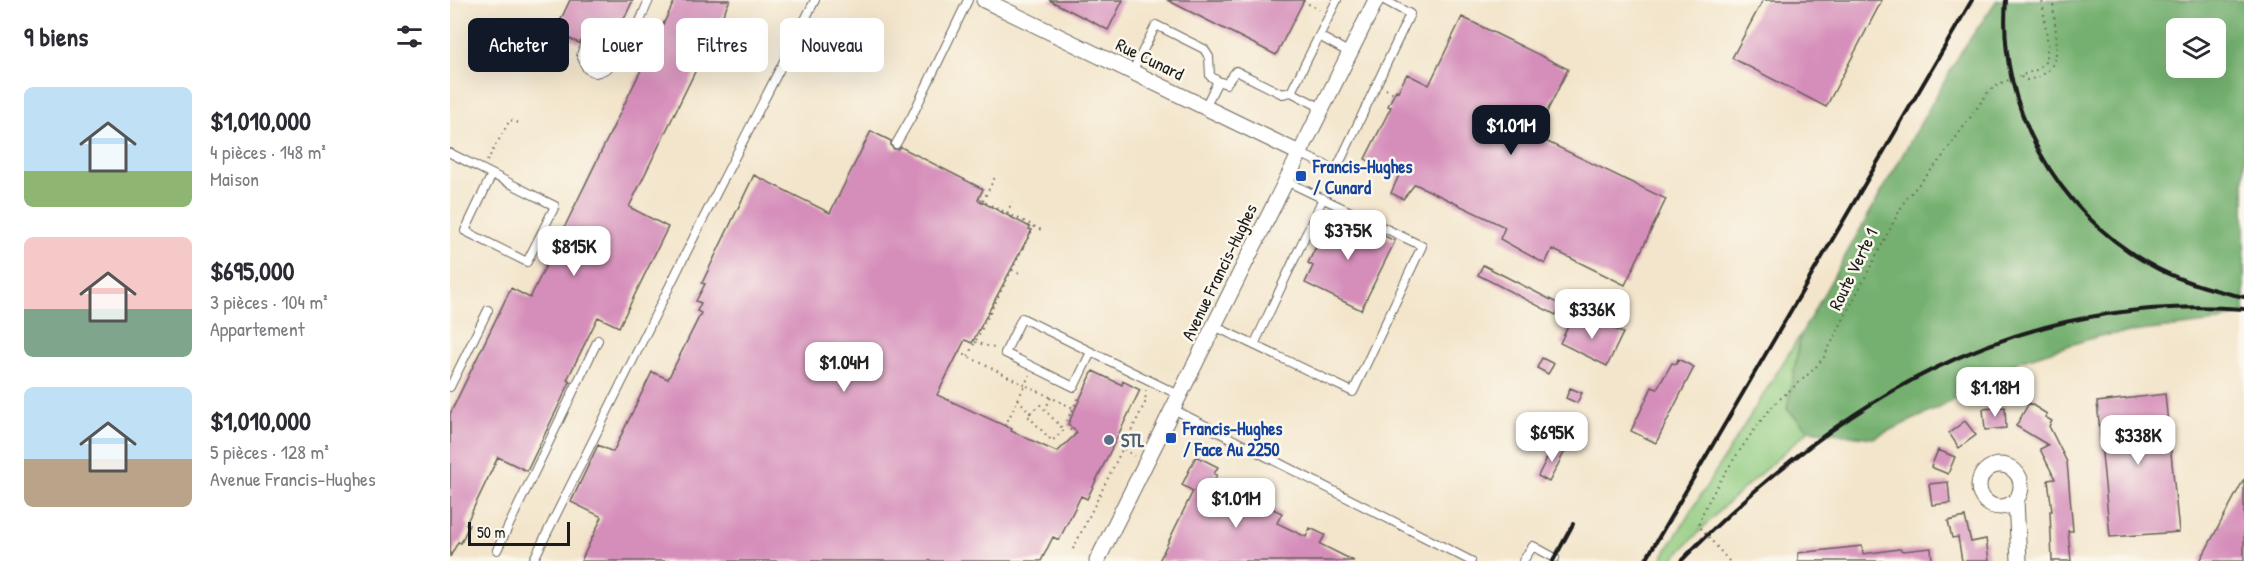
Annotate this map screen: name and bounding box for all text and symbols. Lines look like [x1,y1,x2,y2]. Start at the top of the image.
chip: Acheter [468,18,569,72]
chip: Louer [581,18,664,72]
chip: Filtres [676,18,768,72]
chip: Nouveau [780,18,884,72]
map controls [2166,18,2226,78]
button: layers [2166,18,2226,78]
text: 9 biens [24,19,88,54]
icon: filters [393,20,426,53]
street label: Rue Cunard [1112,32,1188,86]
text: $1,010,000 [210,103,311,138]
pin: $1.01M [1462,105,1560,156]
icon: home [72,111,144,183]
text: $1.01M [1486,111,1536,138]
text: 4 pièces · 148 m² [210,138,326,165]
place label: Francis-Hughes / Cunard [1312,154,1412,200]
text: Maison [210,165,259,192]
marker: Francis-Hughes / Cunard [1294,169,1308,183]
street label: Avenue Francis-Hughes [1175,199,1263,345]
pin: $375K [1306,210,1390,261]
text: $375K [1324,216,1372,243]
street label: Route Verte 1 [1822,224,1884,314]
pin: $815K [532,226,616,277]
text: $815K [552,232,596,259]
text: $695,000 [210,253,294,288]
icon: home [72,261,144,333]
text: 3 pièces · 104 m² [210,288,328,315]
pin: $336K [1550,289,1634,340]
text: $336K [1569,295,1615,322]
text: Appartement [210,315,305,342]
pin: $1.04M [795,342,893,393]
text: $1.04M [819,348,869,375]
pin: $1.18M [1946,367,2044,418]
text: $1.18M [1970,373,2020,400]
text: $1,010,000 [210,403,311,438]
icon: home [72,411,144,483]
pin: $695K [1510,412,1594,463]
pin: $338K [2096,415,2180,466]
place label: Francis-Hughes / Face Au 2250 [1182,416,1282,462]
text: $695K [1530,418,1574,445]
text: $338K [2114,421,2162,448]
place label: STL [1121,428,1145,453]
marker: Francis-Hughes / Face Au 2250 [1164,431,1178,445]
marker: STL [1102,433,1116,447]
text: 5 pièces · 128 m² [210,438,329,465]
text: Avenue Francis-Hughes [210,465,376,492]
pin: $1.01M [1187,478,1285,529]
text: $1.01M [1211,484,1261,511]
scale bar [468,519,570,546]
text: 50 m [477,521,506,543]

